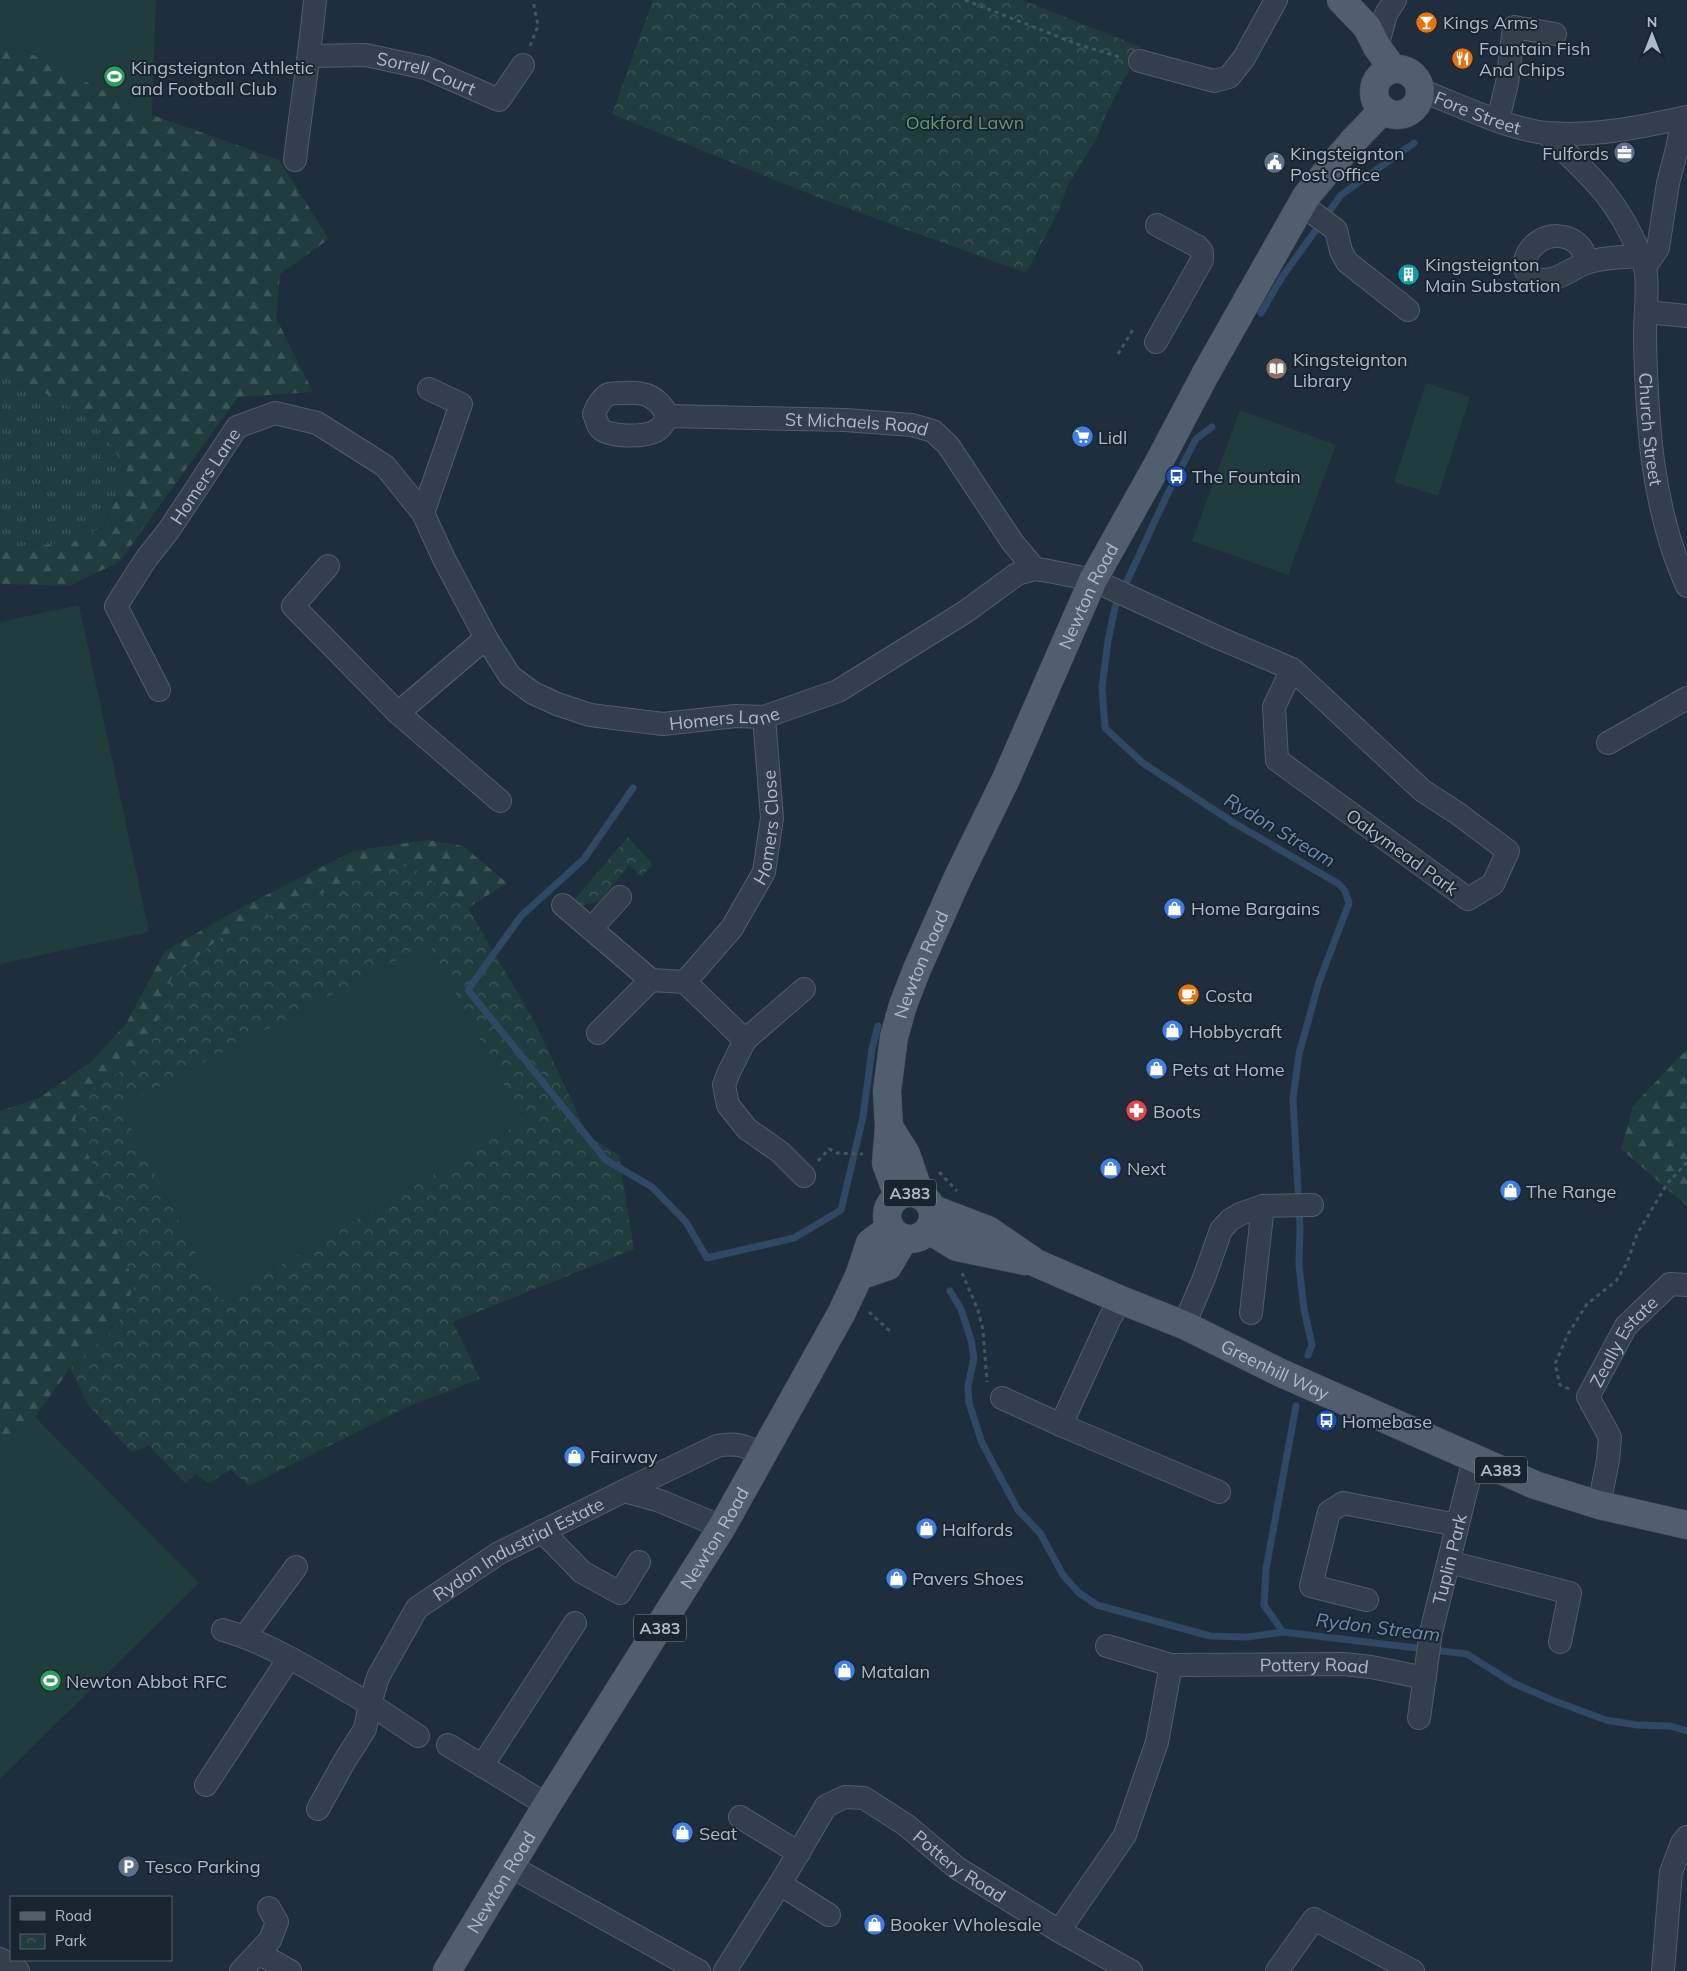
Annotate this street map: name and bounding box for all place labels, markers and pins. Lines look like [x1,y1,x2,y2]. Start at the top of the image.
bar icon: Kings Arms [1415,10,1439,34]
place label: Kings Arms [1443,11,1538,34]
place label: Fountain Fish And Chips [1479,37,1591,81]
restaurant icon: Fountain Fish And Chips [1451,46,1475,70]
place label: Kingsteignton Athletic and Football Club [131,56,314,100]
sports icon: Kingsteignton Athletic and Football Club [103,65,127,89]
office icon: Fulfords [1613,141,1637,165]
place label: Kingsteignton Post Office [1290,142,1405,186]
place label: Fulfords [1542,142,1609,165]
public building icon: Kingsteignton Post Office [1262,151,1286,175]
place label: Kingsteignton Main Substation [1425,253,1561,297]
building icon: Kingsteignton Main Substation [1397,262,1421,286]
place label: Kingsteignton Library [1293,348,1408,392]
library icon: Kingsteignton Library [1265,357,1289,381]
supermarket icon: Lidl [1070,425,1094,449]
place label: Lidl [1098,426,1127,449]
bus stop icon: The Fountain [1164,464,1188,488]
place label: The Fountain [1192,465,1301,488]
shop icon: Home Bargains [1163,896,1187,920]
place label: Home Bargains [1191,897,1320,920]
cafe icon: Costa [1177,983,1201,1007]
place label: Costa [1205,984,1253,1007]
shop icon: Hobbycraft [1161,1019,1185,1043]
place label: Hobbycraft [1189,1020,1282,1043]
shop icon: Pets at Home [1144,1057,1168,1081]
place label: Pets at Home [1172,1058,1285,1081]
pharmacy icon: Boots [1125,1099,1149,1123]
place label: Boots [1153,1100,1201,1123]
shop icon: Next [1099,1156,1123,1180]
place label: Next [1127,1157,1166,1180]
shop icon: The Range [1498,1179,1522,1203]
place label: The Range [1526,1180,1616,1203]
bus stop icon: Homebase [1314,1409,1338,1433]
place label: Homebase [1342,1410,1432,1433]
shop icon: Fairway [562,1444,586,1468]
place label: Fairway [590,1445,658,1468]
shop icon: Halfords [914,1517,938,1541]
place label: Halfords [942,1518,1013,1541]
shop icon: Pavers Shoes [884,1566,908,1590]
place label: Pavers Shoes [912,1567,1024,1590]
shop icon: Matalan [833,1659,857,1683]
place label: Matalan [861,1660,930,1683]
sports icon: Newton Abbot RFC [38,1669,62,1693]
place label: Newton Abbot RFC [66,1670,227,1693]
shop icon: Seat [671,1821,695,1845]
place label: Seat [699,1822,737,1845]
parking icon: Tesco Parking [117,1854,141,1878]
place label: Tesco Parking [145,1855,261,1878]
shop icon: Booker Wholesale [862,1912,886,1936]
place label: Booker Wholesale [890,1913,1042,1936]

